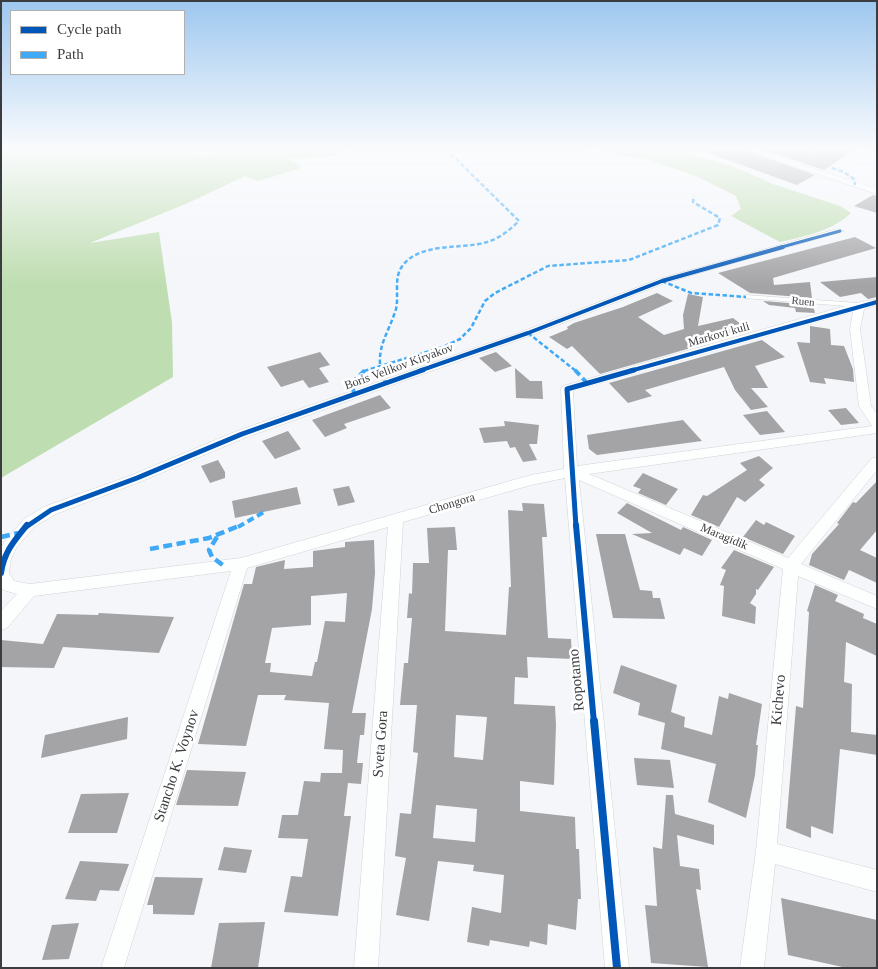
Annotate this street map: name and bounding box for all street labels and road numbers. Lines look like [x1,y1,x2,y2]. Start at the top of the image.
street label: Ruen [791,294,815,310]
street label: Markovi kuli [687,319,751,351]
street label: Boris Velikov Kiryakov [343,341,455,393]
street label: Chongora [427,490,477,518]
street label: Maragidik [698,521,750,553]
street label: Ropotamo [565,648,589,712]
street label: Kichevo [768,674,790,726]
street label: Stancho K. Voynov [150,708,204,824]
street label: Sveta Gora [370,710,392,778]

